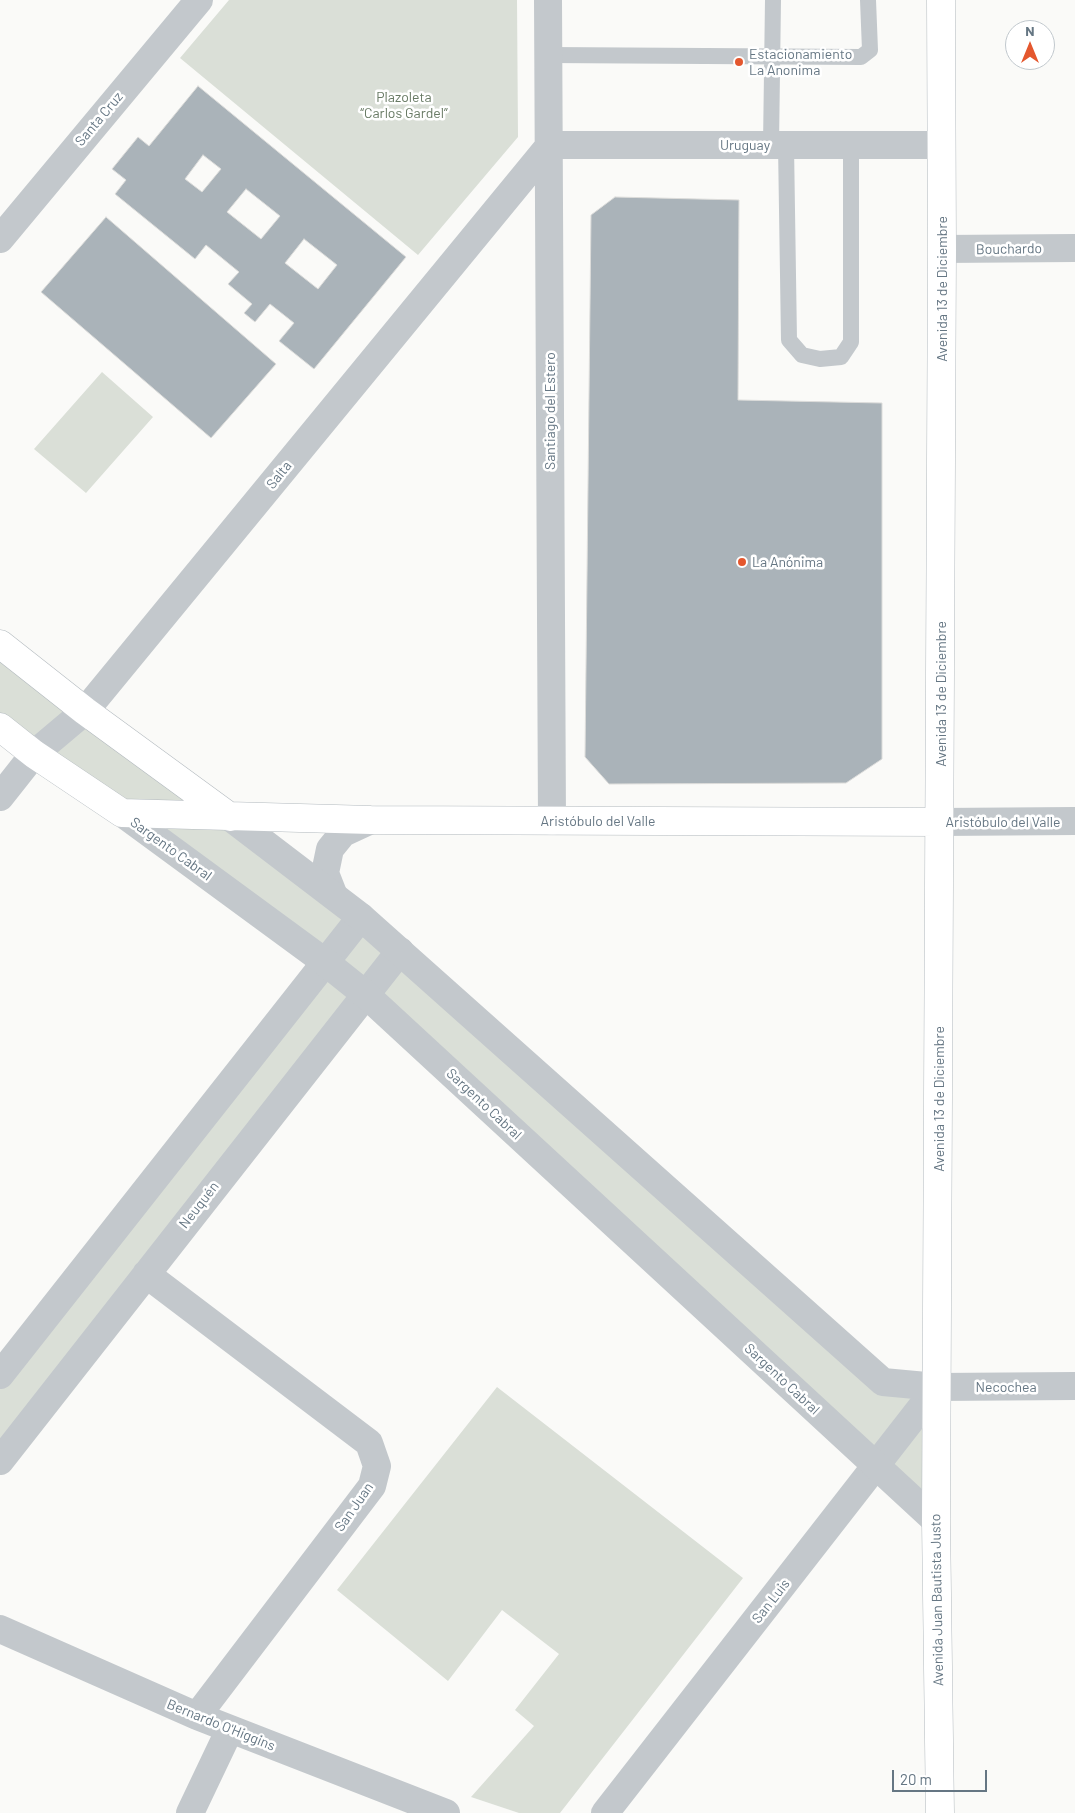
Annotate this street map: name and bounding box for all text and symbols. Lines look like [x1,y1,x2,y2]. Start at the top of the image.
north arrow [1005,20,1055,70]
text: N [1025,22,1035,39]
place label: Estacionamiento La Anonima [749,46,852,78]
marker: Estacionamiento La Anonima [733,56,745,68]
street label: Santa Cruz [72,89,126,149]
park label: Plazoleta “Carlos Gardel” [360,89,448,121]
street label: Uruguay [720,137,770,153]
street label: Avenida 13 de Diciembre [934,216,950,362]
street label: Bouchardo [976,240,1042,258]
street label: Santiago del Estero [542,352,558,470]
street label: Salta [263,458,295,492]
place label: La Anónima [752,554,823,570]
marker: La Anónima [736,556,748,568]
street label: Avenida 13 de Diciembre [933,621,949,767]
street label: Aristóbulo del Valle [541,813,655,829]
street label: Sargento Cabral [127,814,215,884]
street label: Aristóbulo del Valle [946,814,1060,830]
street label: Avenida 13 de Diciembre [931,1026,947,1172]
street label: Sargento Cabral [443,1065,525,1143]
street label: Neuquén [176,1178,222,1232]
street label: Sargento Cabral [741,1340,823,1418]
street label: Necochea [975,1379,1037,1395]
street label: San Juan [331,1479,377,1535]
street label: Avenida Juan Bautista Justo [927,1514,947,1686]
street label: San Luis [749,1576,793,1626]
street label: Bernardo O'Higgins [164,1696,278,1754]
scale bar [895,1760,990,1792]
text: 20 m [900,1770,932,1788]

